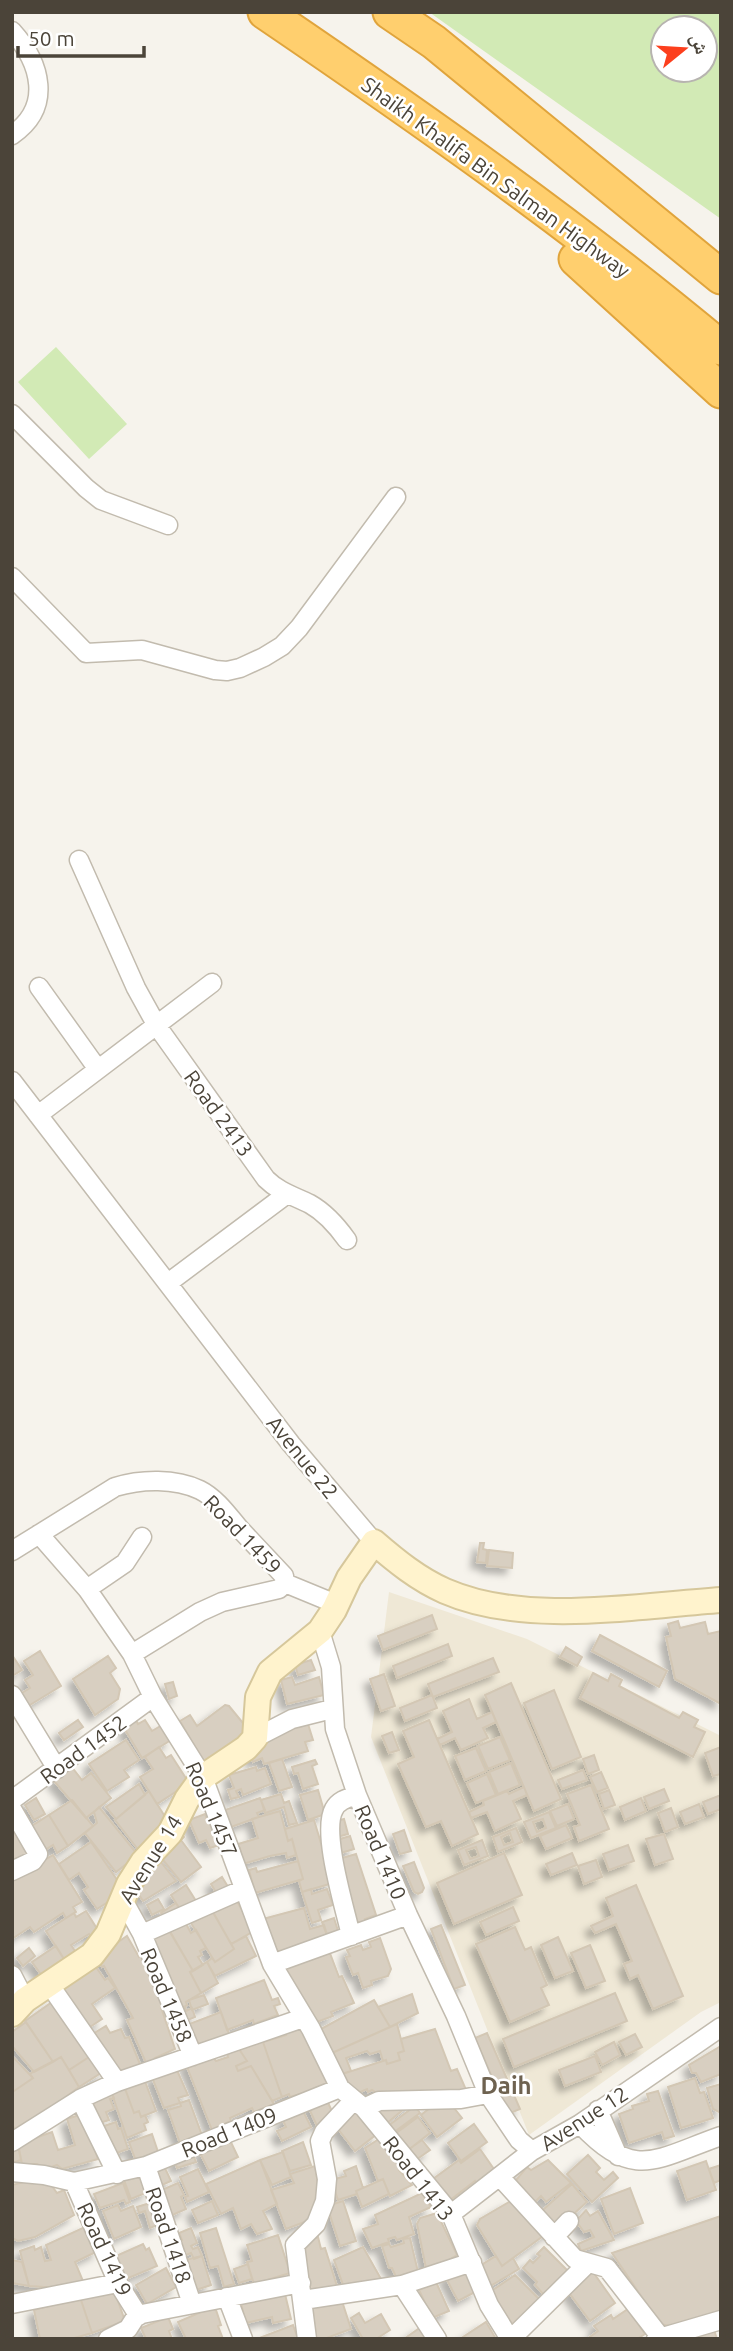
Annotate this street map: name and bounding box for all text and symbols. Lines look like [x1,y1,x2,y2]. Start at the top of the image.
scale bar [18,14,144,58]
north arrow [649,14,719,84]
text: 50 m [28,26,75,50]
text: ش [686,31,714,57]
street label: Shaikh Khalifa Bin Salman Highway [357,72,635,282]
street label: Road 2413 [180,1065,258,1161]
street label: Avenue 22 [262,1411,344,1503]
street label: Road 1459 [199,1489,287,1579]
street label: Road 1452 [35,1710,131,1788]
street label: Road 1457 [181,1758,243,1860]
street label: Road 1410 [350,1801,412,1903]
street label: Avenue 14 [114,1811,186,1907]
street label: Road 1458 [136,1944,198,2046]
district label: Daih [480,2072,532,2099]
street label: Avenue 12 [536,2081,632,2155]
street label: Road 1409 [178,2102,280,2162]
street label: Road 1413 [379,2131,459,2225]
street label: Road 1418 [141,2184,197,2286]
street label: Road 1419 [73,2198,137,2300]

